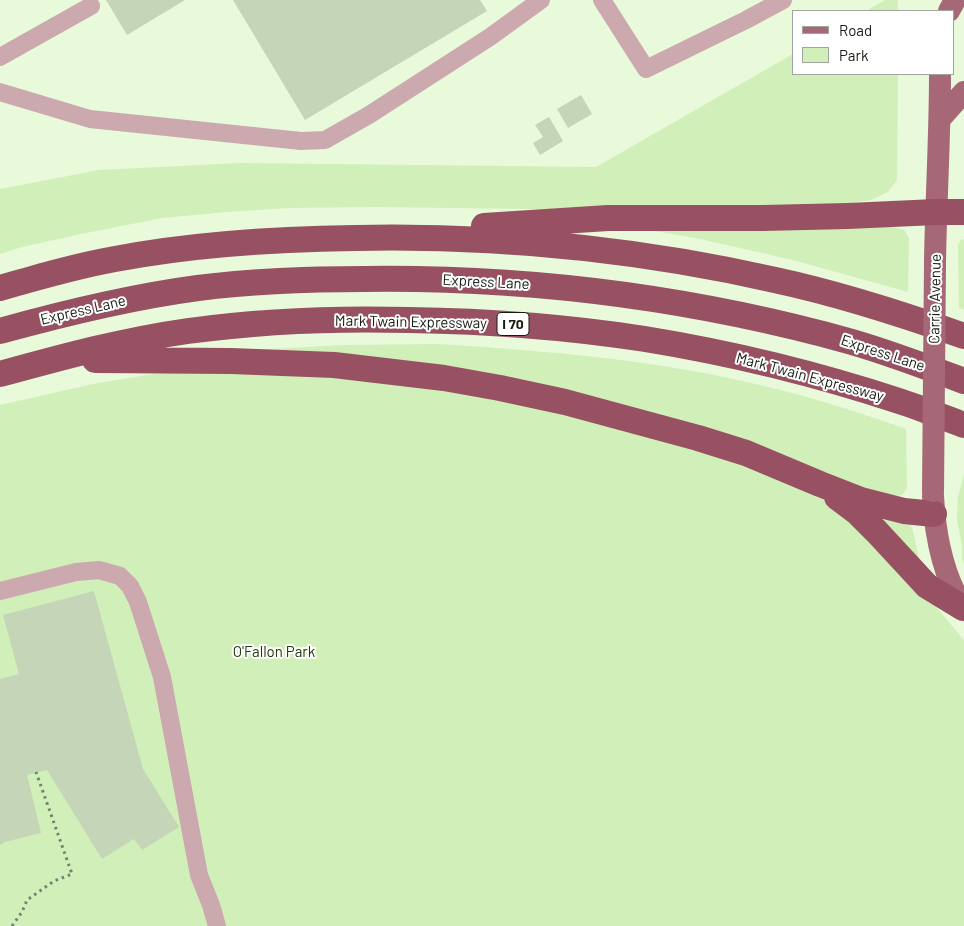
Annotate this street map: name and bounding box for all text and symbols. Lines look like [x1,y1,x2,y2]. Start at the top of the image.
legend [792,10,954,75]
text: Road [839,21,872,39]
text: Park [839,46,868,64]
street label: Carrie Avenue [925,254,945,344]
street label: Express Lane [442,271,530,293]
street label: Express Lane [39,291,127,329]
street label: Mark Twain Expressway [335,312,487,332]
road number: I 70 [497,312,529,336]
street label: Express Lane [839,331,927,375]
street label: Mark Twain Expressway [734,349,886,405]
park label: O'Fallon Park [233,643,315,661]

